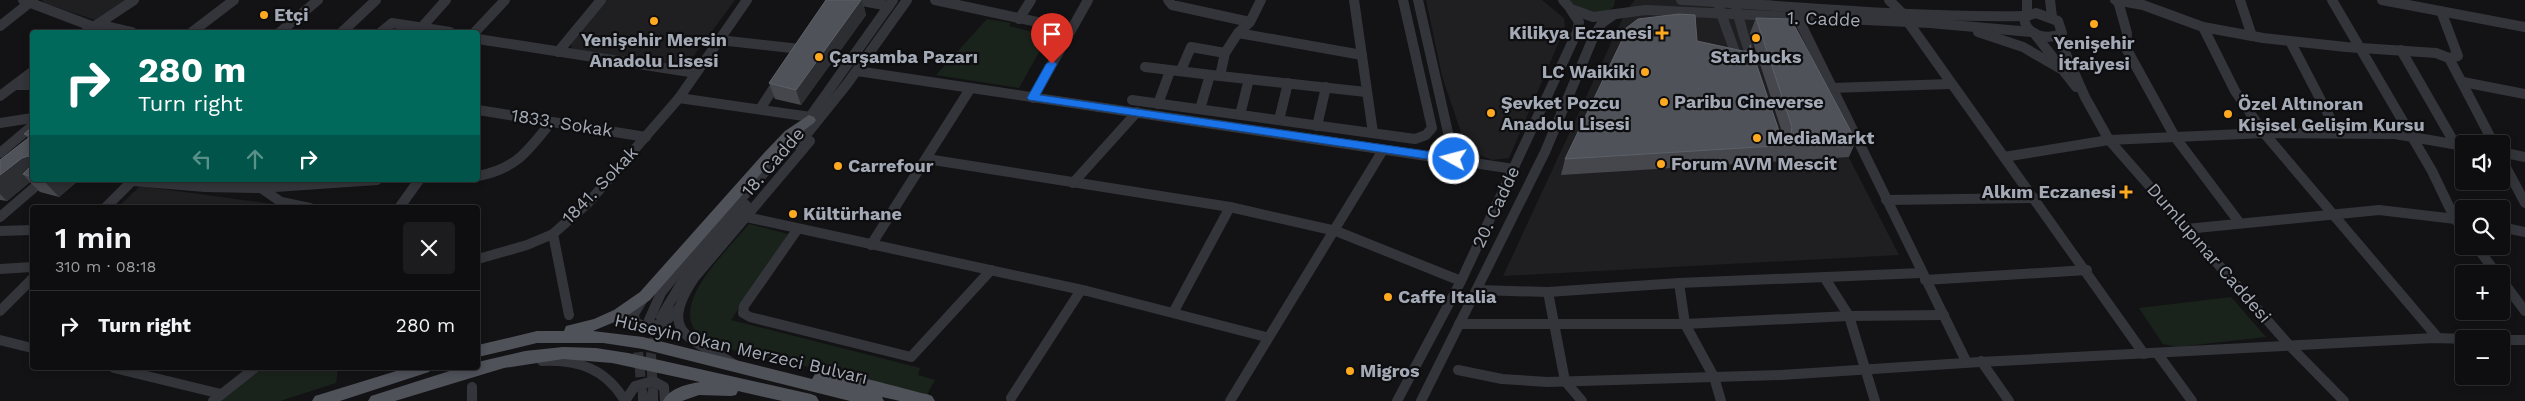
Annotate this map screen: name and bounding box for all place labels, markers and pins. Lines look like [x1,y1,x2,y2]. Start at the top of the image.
place label: Etçi [274,4,309,25]
marker: Etçi [258,9,270,21]
pin [1031,13,1073,64]
marker: Yenişehir Mersin Anadolu Lisesi [648,15,660,27]
marker: Yenişehir İtfaiyesi [2088,18,2100,30]
place label: Kilikya Eczanesi [1509,22,1652,43]
marker: Kilikya Eczanesi [1656,27,1668,39]
place label: Yenişehir Mersin Anadolu Lisesi [581,29,727,71]
marker: Starbucks [1750,32,1762,44]
place label: Yenişehir İtfaiyesi [2054,32,2135,74]
place label: Çarşamba Pazarı [829,46,978,67]
place label: Starbucks [1710,46,1802,67]
marker: Çarşamba Pazarı [813,51,825,63]
place label: LC Waikiki [1542,61,1635,82]
marker: LC Waikiki [1639,66,1651,78]
place label: Paribu Cineverse [1674,91,1824,112]
place label: Şevket Pozcu Anadolu Lisesi [1501,92,1630,134]
place label: Özel Altınoran Kişisel Gelişim Kursu [2238,93,2425,135]
marker: Paribu Cineverse [1658,96,1670,108]
marker: Şevket Pozcu Anadolu Lisesi [1485,107,1497,119]
marker: Özel Altınoran Kişisel Gelişim Kursu [2222,108,2234,120]
place label: MediaMarkt [1767,127,1874,148]
marker: MediaMarkt [1751,132,1763,144]
place label: Forum AVM Mescit [1671,153,1837,174]
place label: Carrefour [848,155,934,176]
marker: Forum AVM Mescit [1655,158,1667,170]
marker: Carrefour [832,160,844,172]
place label: Alkım Eczanesi [1982,181,2116,202]
marker: Alkım Eczanesi [2120,186,2132,198]
place label: Kültürhane [803,203,902,224]
marker: Kültürhane [787,208,799,220]
place label: Caffe Italia [1398,286,1497,307]
marker: Caffe Italia [1382,291,1394,303]
place label: Migros [1360,360,1420,381]
marker: Migros [1344,365,1356,377]

